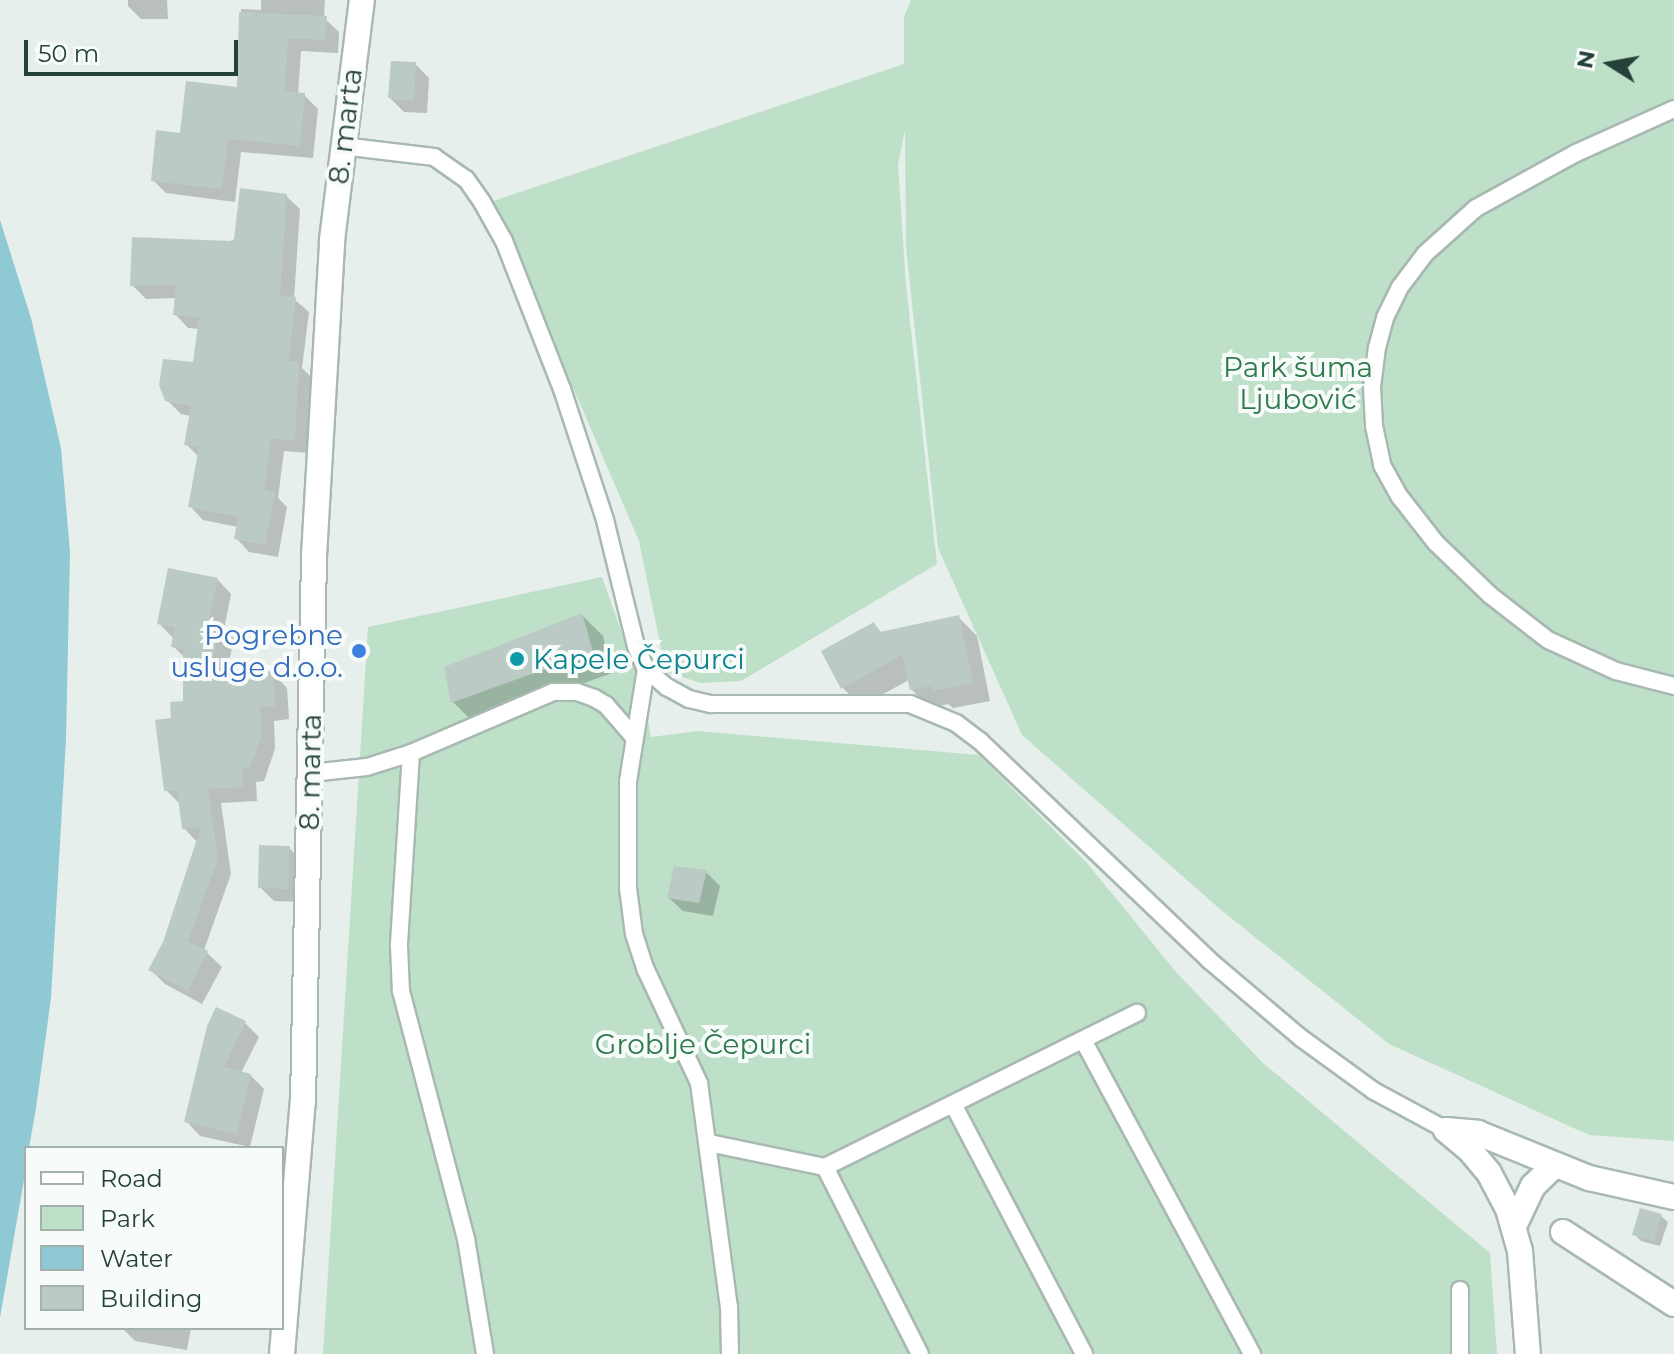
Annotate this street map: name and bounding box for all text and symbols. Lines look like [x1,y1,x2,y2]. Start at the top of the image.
scale bar [28,24,242,74]
north arrow [1570,24,1650,104]
text: 50 m [38,39,99,68]
text: N [1571,48,1601,71]
street label: 8. marta [321,66,369,186]
park label: Park šuma Ljubović [1223,350,1373,416]
place label: Pogrebne usluge d.o.o. [171,618,343,684]
marker: Pogrebne usluge d.o.o. [350,642,368,660]
place label: Kapele Čepurci [533,642,745,676]
marker: Kapele Čepurci [508,650,526,668]
street label: 8. marta [292,713,328,831]
park label: Groblje Čepurci [595,1027,811,1061]
legend [24,1146,284,1330]
text: Road [100,1164,163,1193]
text: Park [100,1204,155,1233]
text: Water [100,1244,173,1273]
text: Building [100,1284,203,1313]

